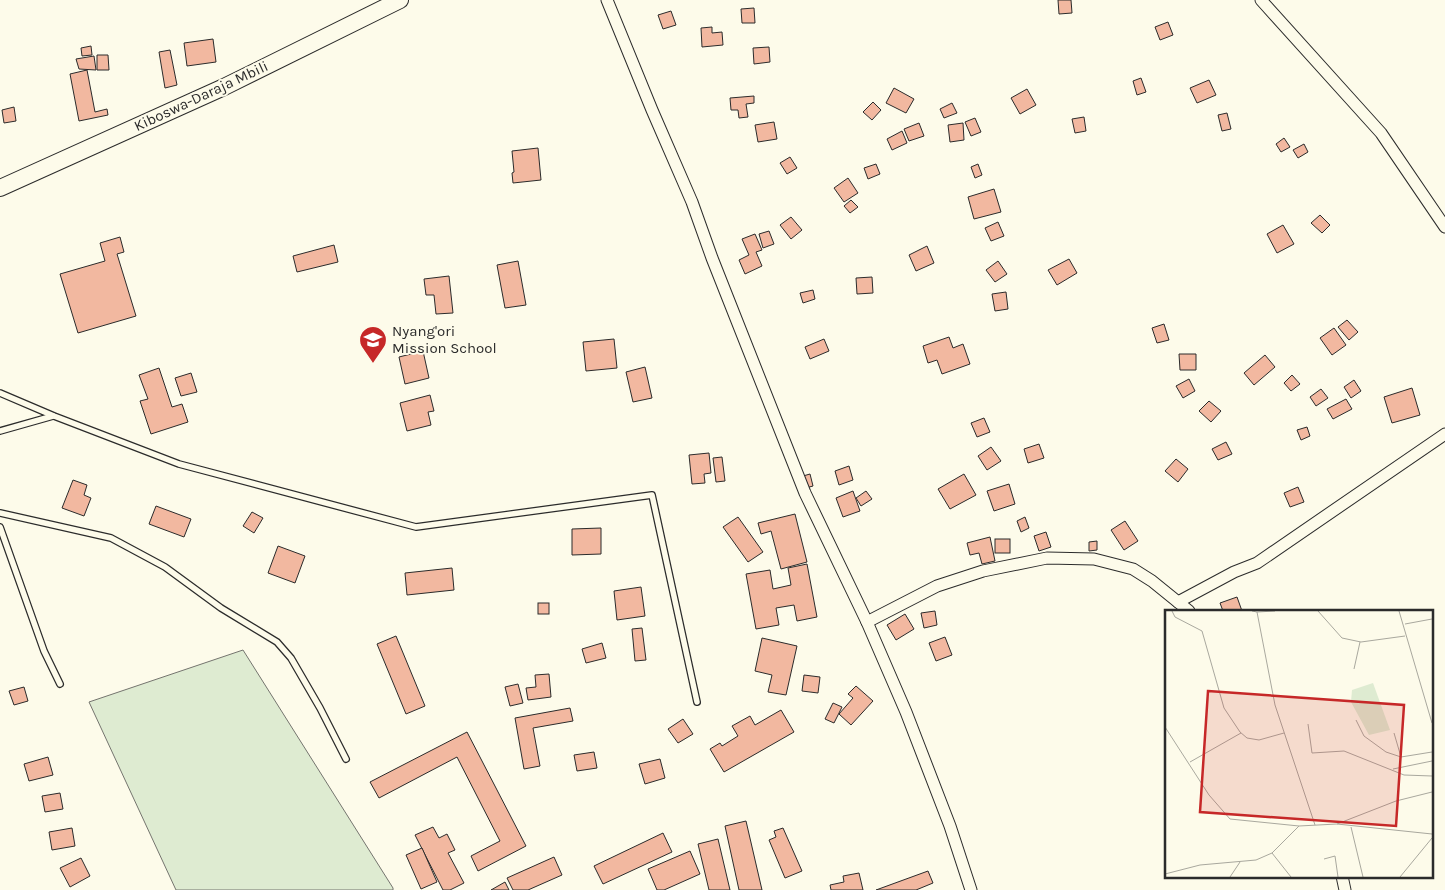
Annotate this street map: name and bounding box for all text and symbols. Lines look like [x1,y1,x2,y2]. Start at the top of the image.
street label: Kiboswa-Daraja Mbili [131,57,271,135]
place label: Nyang'ori Mission School [392,322,497,357]
school or university icon: Nyang'ori Mission School [358,325,388,364]
inset map [1165,610,1432,878]

